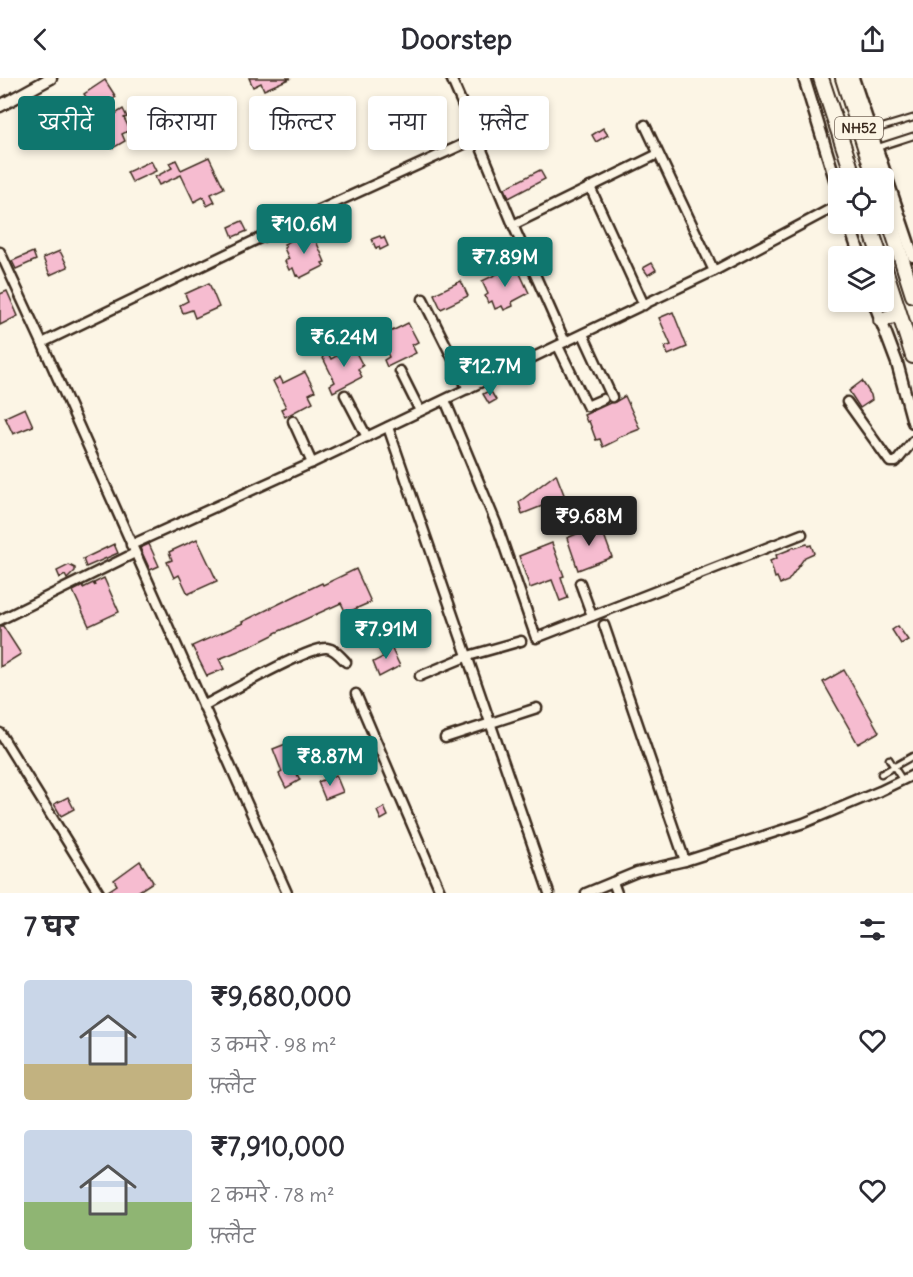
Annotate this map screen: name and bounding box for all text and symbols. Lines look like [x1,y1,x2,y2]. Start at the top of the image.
text: Doorstep [401,22,512,56]
icon: back [24,23,57,56]
icon: share [856,23,889,56]
chip: खरीदें [18,96,115,150]
chip: किराया [127,96,237,150]
chip: फ़िल्टर [249,96,356,150]
chip: नया [368,96,447,150]
chip: फ़्लैट [459,96,549,150]
road number: NH52 [835,117,883,139]
map controls [828,168,894,312]
button: locate [828,168,894,234]
pin: ₹10.6M [255,204,353,255]
text: ₹10.6M [271,211,337,236]
pin: ₹7.89M [456,237,554,288]
text: ₹7.89M [472,244,538,269]
button: layers [828,246,894,312]
pin: ₹6.24M [295,317,393,368]
text: ₹6.24M [310,324,378,349]
pin: ₹12.7M [441,346,539,397]
text: ₹12.7M [459,353,521,378]
pin: ₹9.68M [540,496,638,547]
text: ₹9.68M [555,503,623,528]
pin: ₹7.91M [337,609,435,660]
text: ₹7.91M [354,616,418,641]
pin: ₹8.87M [281,736,379,787]
text: ₹8.87M [297,743,363,768]
text: 7 घर [24,910,78,943]
icon: filters [856,913,889,946]
text: ₹9,680,000 [210,980,352,1013]
icon: home [72,1004,144,1076]
icon: heart [856,1024,889,1057]
text: 3 कमरे · 98 m² [210,1032,337,1057]
text: फ़्लैट [210,1073,256,1098]
text: ₹7,910,000 [210,1130,345,1163]
icon: home [72,1154,144,1226]
icon: heart [856,1174,889,1207]
text: 2 कमरे · 78 m² [210,1182,334,1207]
text: फ़्लैट [210,1223,256,1248]

